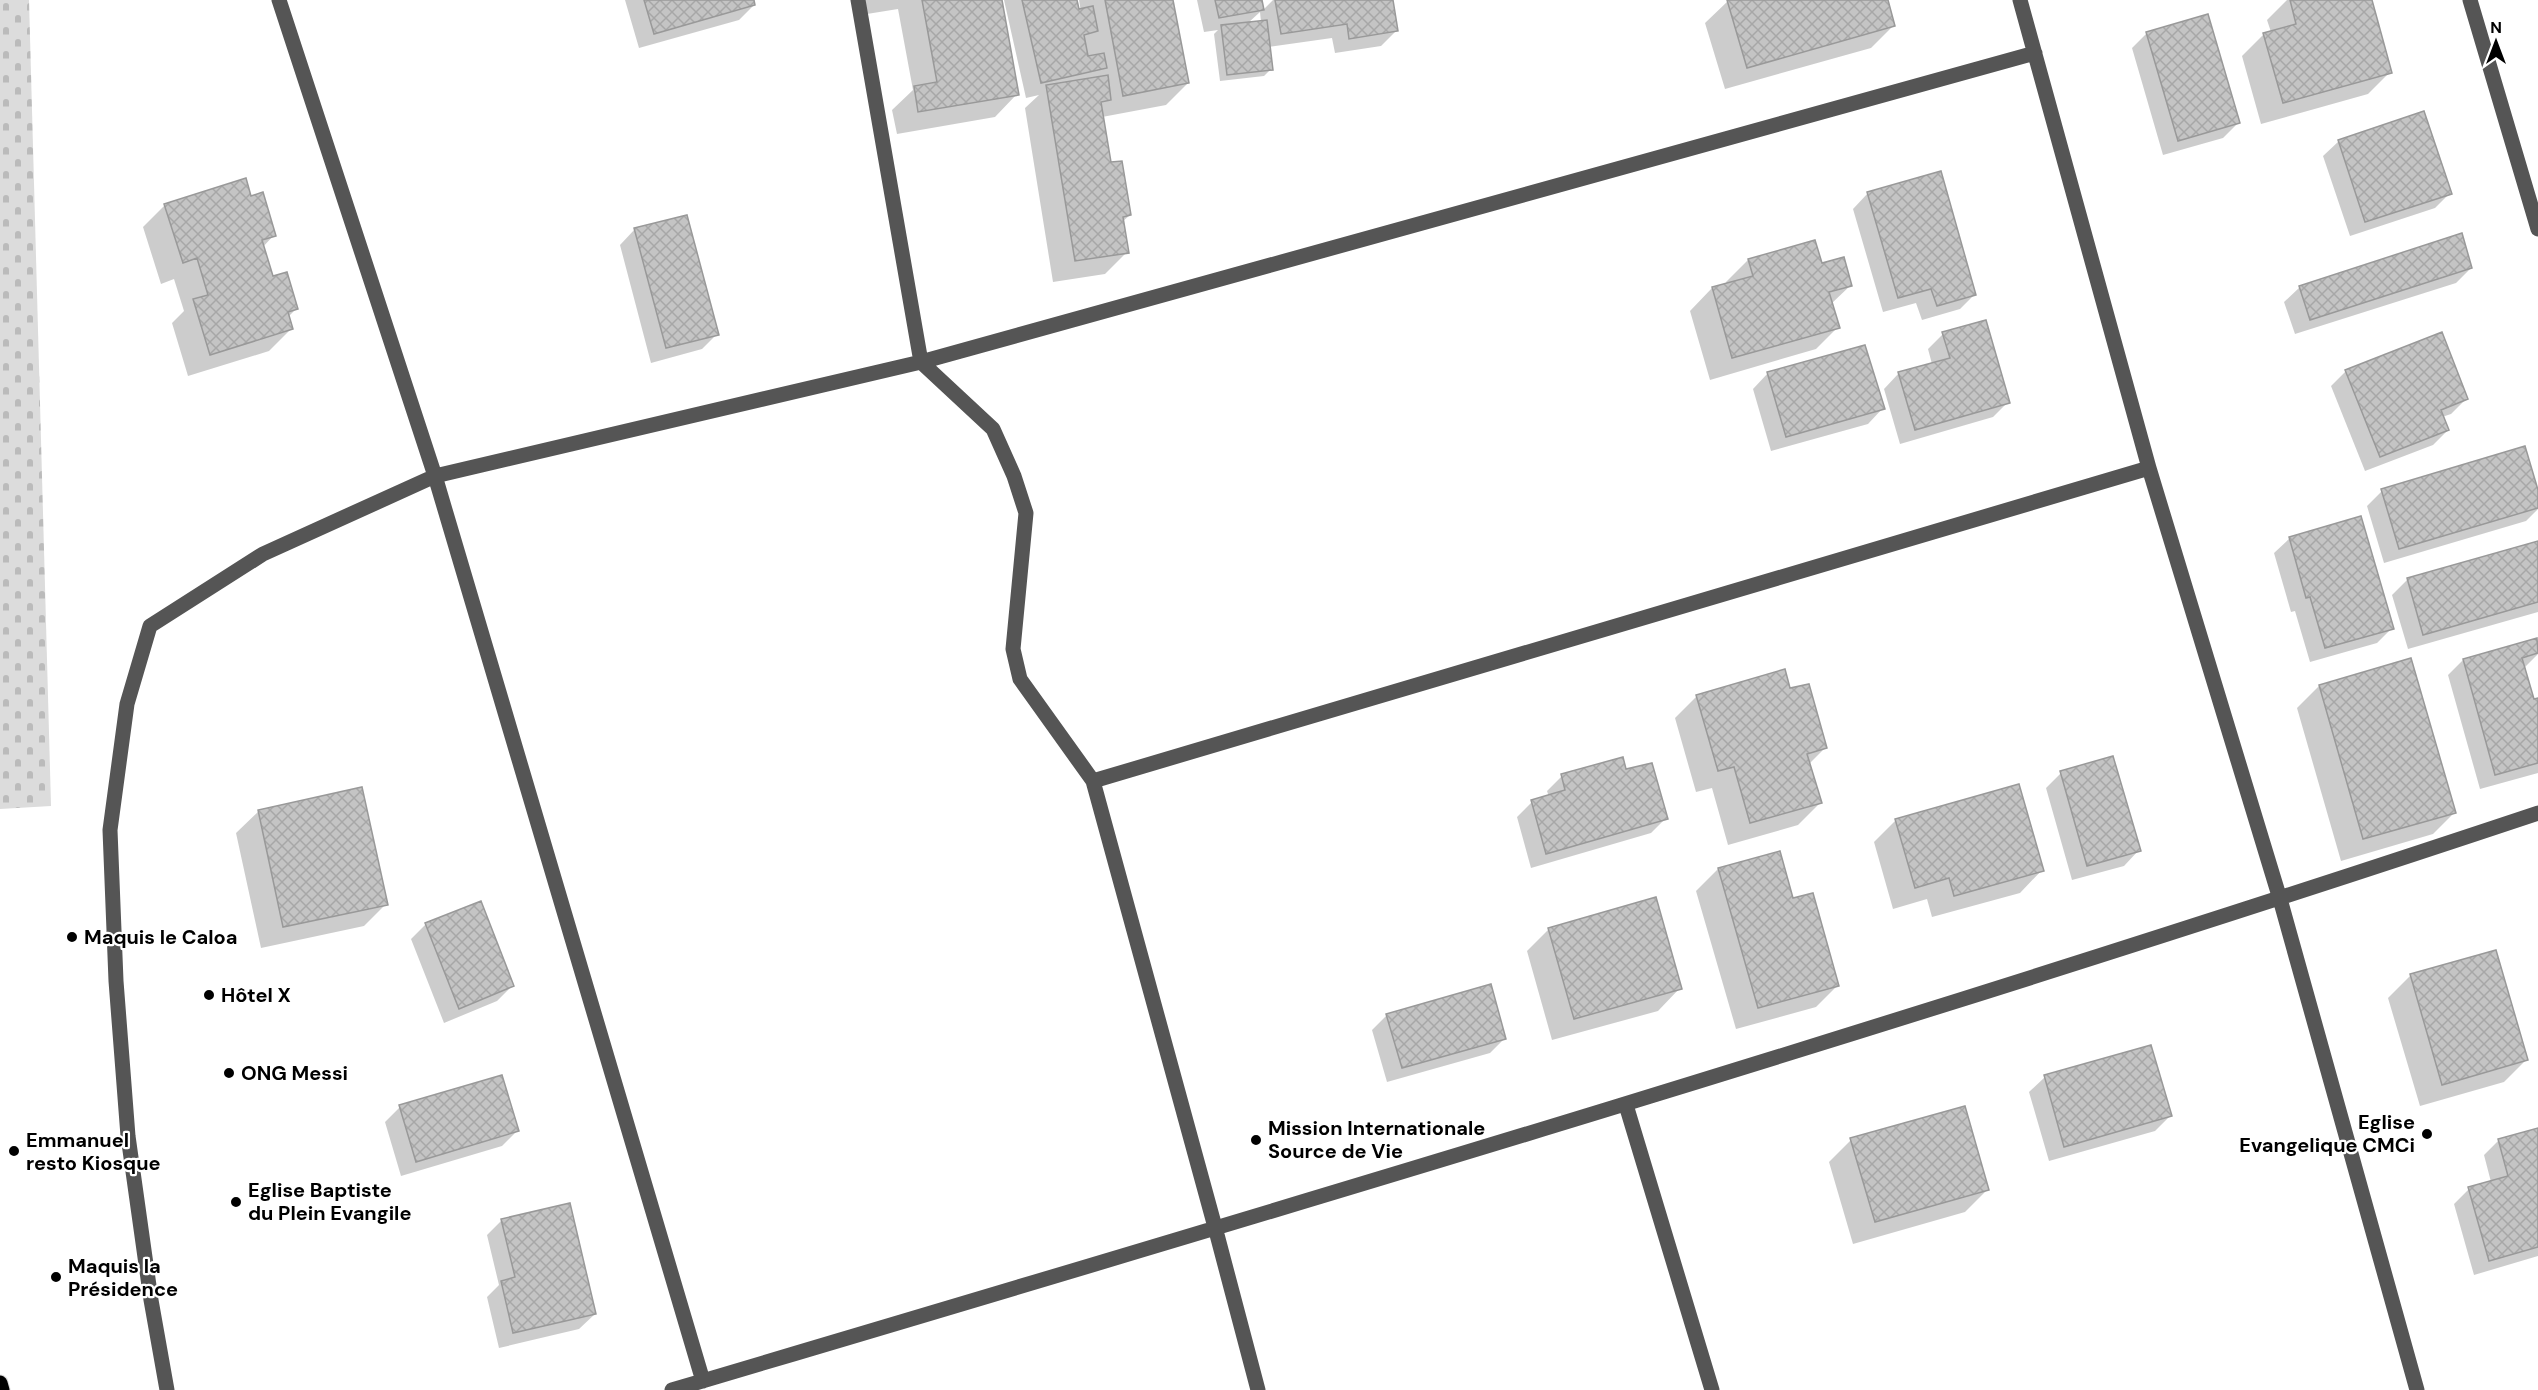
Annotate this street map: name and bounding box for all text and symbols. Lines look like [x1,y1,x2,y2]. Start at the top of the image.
north arrow [2466,12,2526,72]
text: N [2490,17,2502,38]
place label: Maquis le Caloa [84,924,238,950]
marker: Maquis le Caloa [65,930,79,944]
place label: Hôtel X [221,982,291,1008]
marker: Hôtel X [202,988,216,1002]
place label: ONG Messi [241,1060,348,1086]
marker: ONG Messi [222,1066,236,1080]
place label: Eglise Evangelique CMCi [2239,1109,2415,1158]
place label: Mission Internationale Source de Vie [1268,1115,1485,1164]
place label: Emmanuel resto Kiosque [26,1127,161,1176]
marker: Eglise Evangelique CMCi [2420,1127,2434,1141]
marker: Mission Internationale Source de Vie [1249,1133,1263,1147]
marker: Emmanuel resto Kiosque [7,1144,21,1158]
place label: Eglise Baptiste du Plein Evangile [248,1177,412,1226]
marker: Eglise Baptiste du Plein Evangile [229,1195,243,1209]
place label: Maquis la Présidence [68,1253,178,1302]
marker: Maquis la Présidence [49,1270,63,1284]

